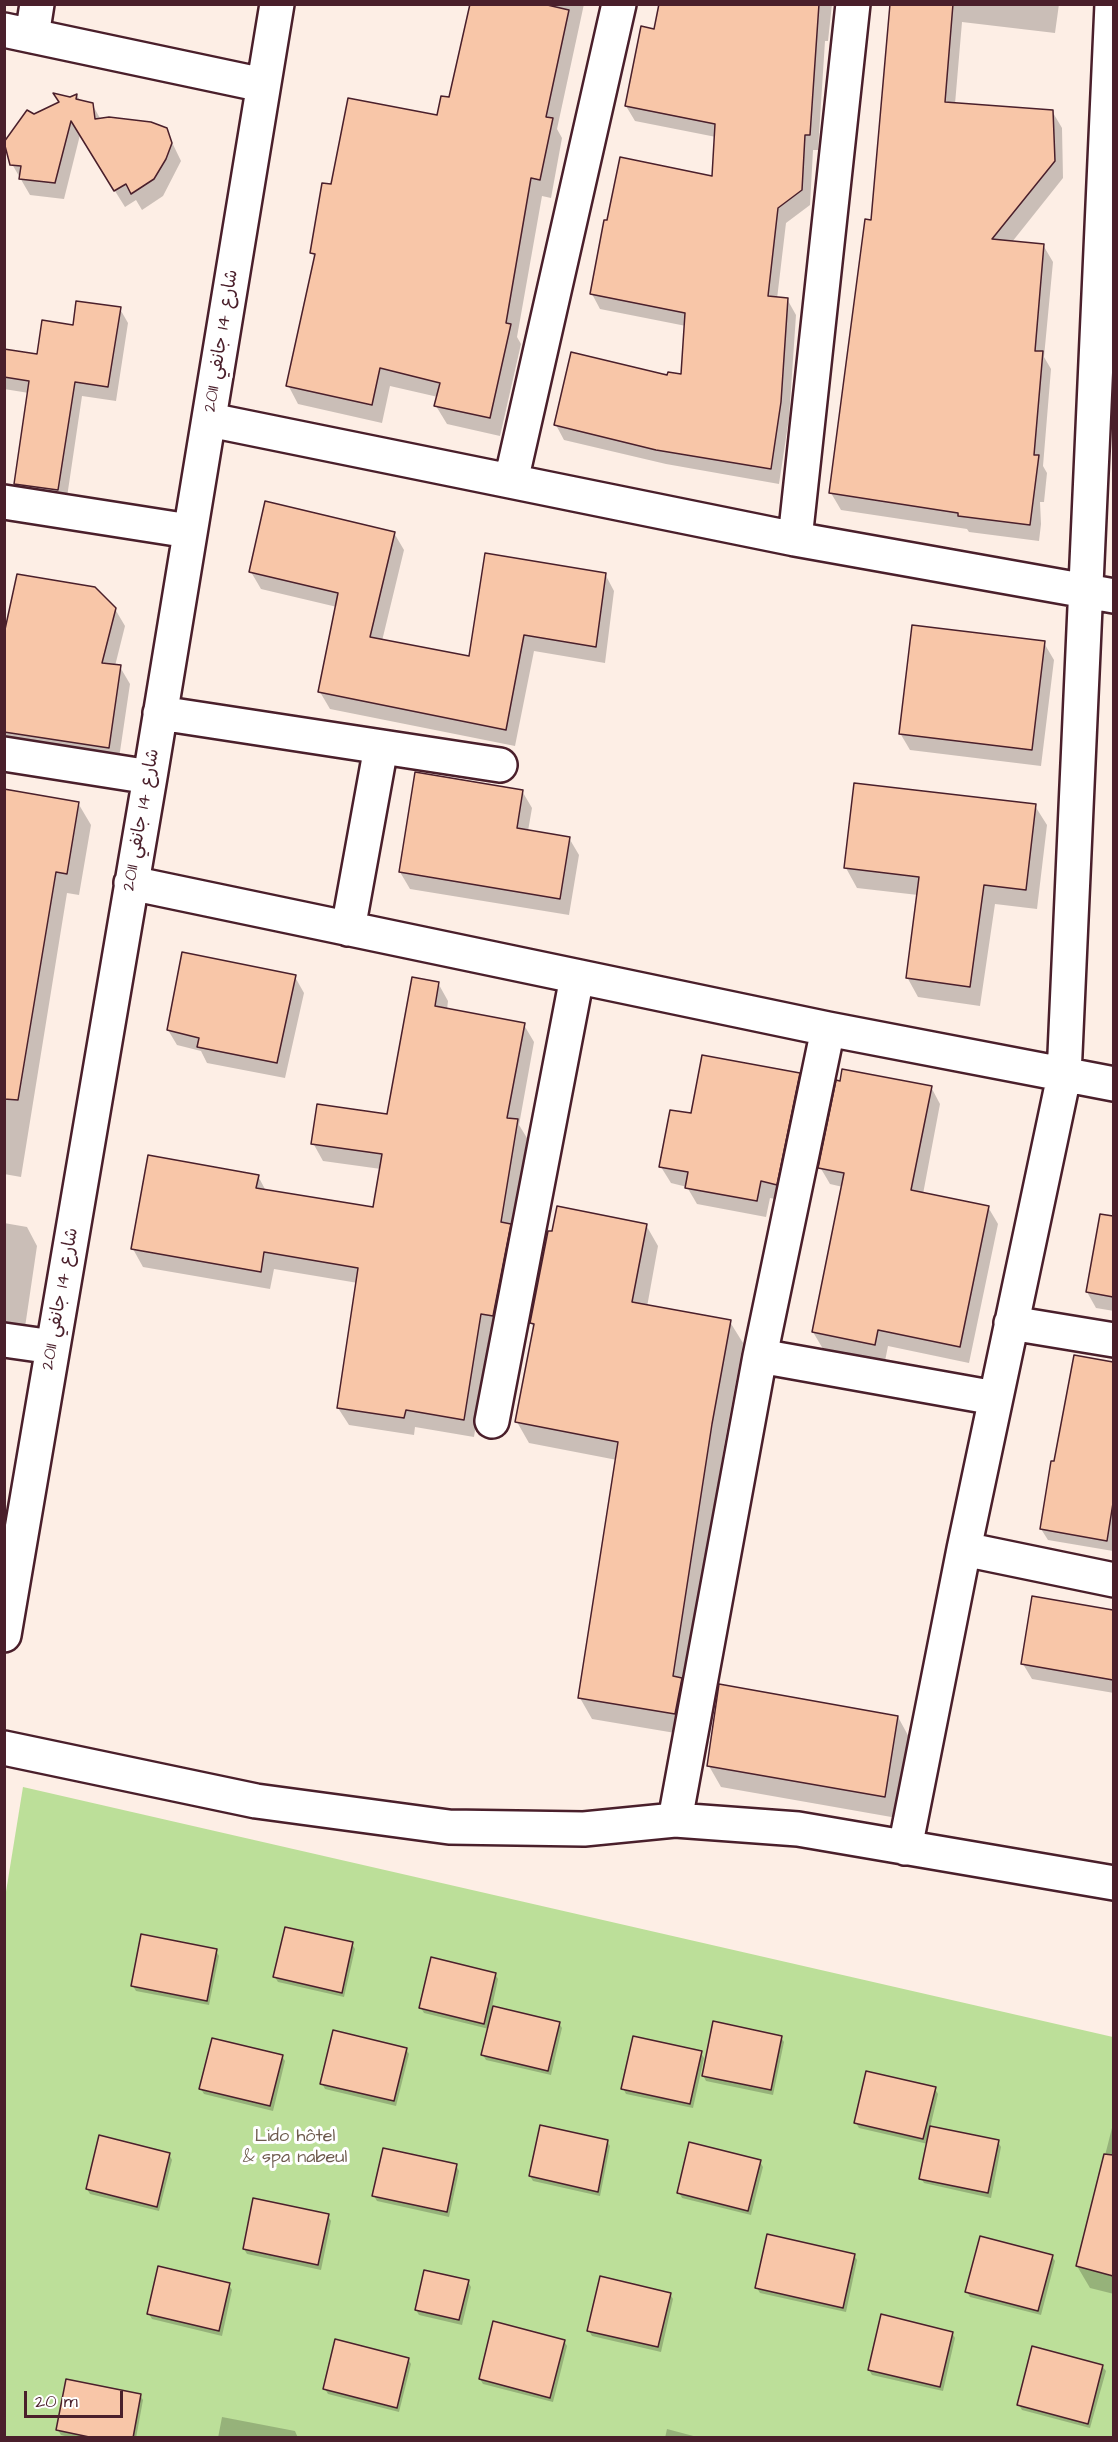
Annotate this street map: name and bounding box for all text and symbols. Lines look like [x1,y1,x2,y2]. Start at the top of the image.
street label: شارع 14 جانفي 2011 [200,268,244,414]
street label: شارع 14 جانفي 2011 [119,747,165,893]
street label: شارع 14 جانفي 2011 [38,1226,84,1372]
park label: Lido hôtel & spa nabeul [243,2126,347,2168]
scale bar [27,2379,126,2417]
text: 20 m [35,2389,78,2414]

